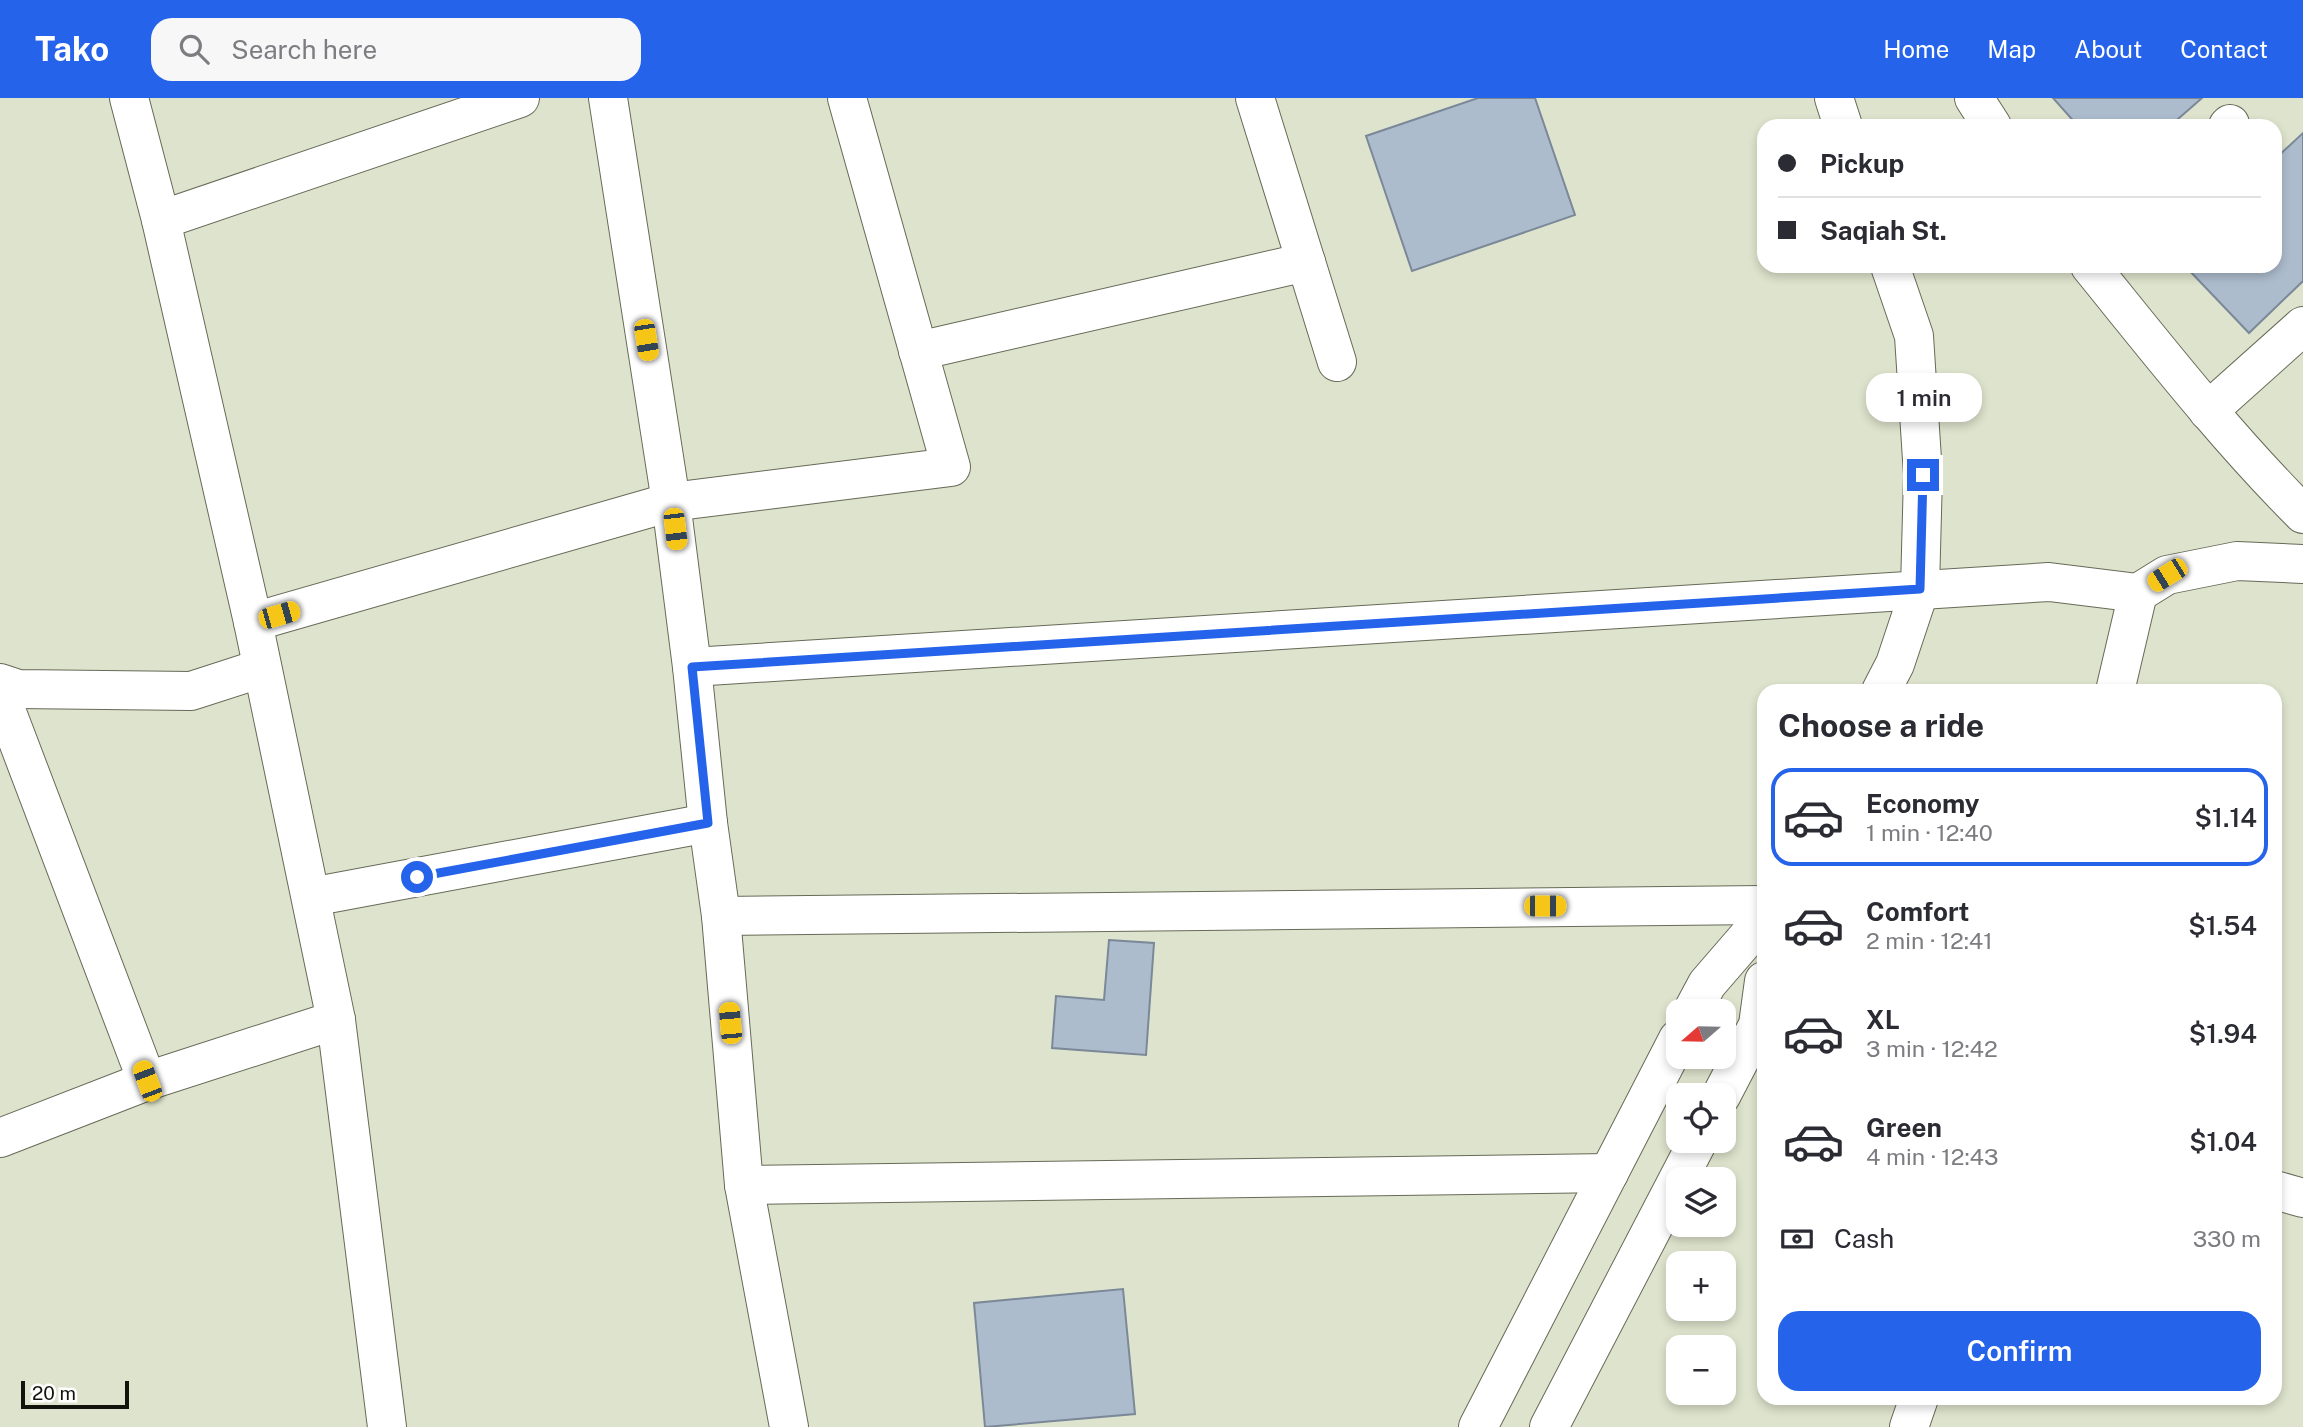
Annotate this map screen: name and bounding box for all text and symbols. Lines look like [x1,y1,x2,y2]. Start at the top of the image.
search box [151,18,641,81]
text: Tako [35,30,109,68]
icon: search [175,30,213,68]
text: Search here [231,34,377,65]
text: Home [1883,35,1949,63]
text: Map [1987,35,2036,63]
text: About [2074,35,2142,63]
text: Contact [2180,35,2268,63]
text: Pickup [1820,148,1904,179]
text: Saqiah St. [1820,215,1947,246]
car [633,318,660,362]
callout: 1 min [1865,374,1981,422]
text: 1 min [1897,384,1951,411]
route end [1907,459,1939,491]
car [663,507,688,551]
car [2144,555,2191,595]
car [256,599,303,631]
text: Choose a ride [1778,707,1984,744]
icon: car [1782,786,1845,849]
text: Economy [1866,788,1979,819]
text: $1.14 [2195,802,2257,833]
text: 1 min · 12:40 [1866,819,1993,846]
route start [401,861,433,893]
icon: car [1782,894,1845,957]
car [1525,896,1567,917]
text: Comfort [1866,896,1969,927]
text: $1.54 [2188,910,2257,941]
text: 2 min · 12:41 [1866,927,1993,954]
north arrow [1666,999,1736,1069]
map controls [1666,999,1736,1405]
car [718,1001,743,1045]
icon: car [1782,1002,1845,1065]
text: XL [1866,1004,1900,1035]
text: $1.94 [2189,1018,2257,1049]
text: 3 min · 12:42 [1866,1035,1998,1062]
car [130,1058,165,1104]
button: locate [1666,1083,1736,1153]
icon: car [1782,1110,1845,1173]
text: Green [1866,1112,1942,1143]
text: $1.04 [2189,1126,2257,1157]
text: 4 min · 12:43 [1866,1143,1998,1170]
button: layers [1666,1167,1736,1237]
icon: cash [1778,1220,1816,1258]
text: Cash [1834,1223,1894,1254]
text: 330 m [2193,1225,2261,1252]
button: + [1666,1251,1736,1321]
button: Confirm [1778,1311,2261,1391]
button: − [1666,1335,1736,1405]
scale bar [21,1378,130,1410]
text: 20 m [32,1382,76,1404]

